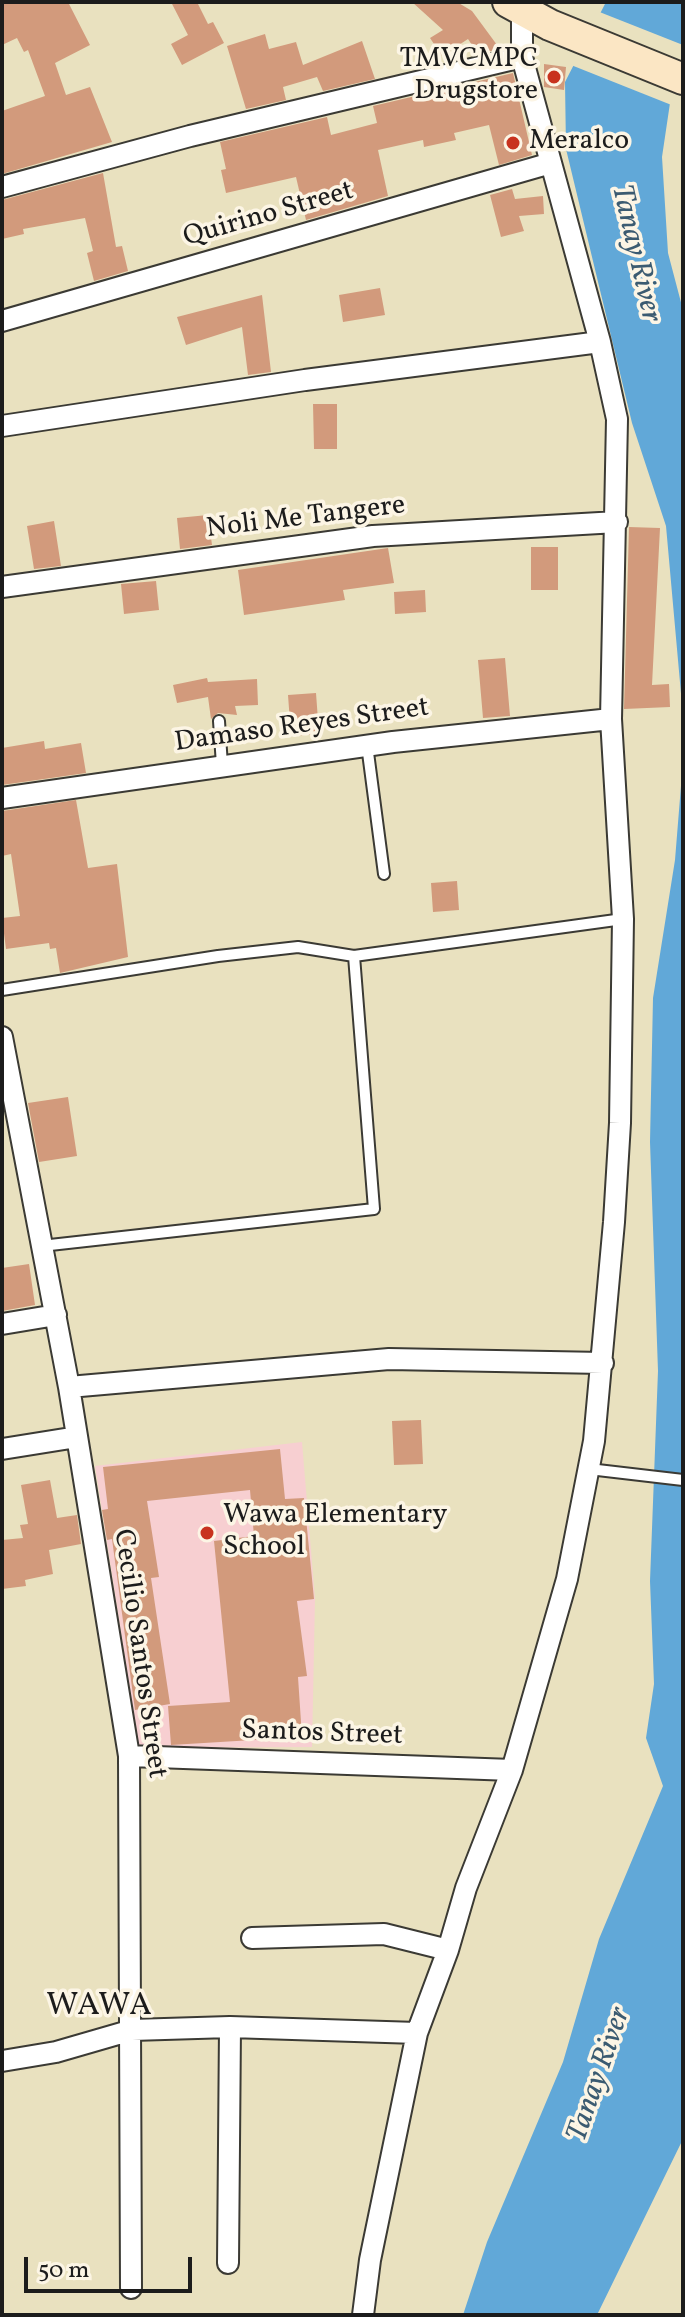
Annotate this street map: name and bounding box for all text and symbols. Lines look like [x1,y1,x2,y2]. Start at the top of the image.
place label: TMVCMPC Drugstore [400,44,538,110]
marker: TMVCMPC Drugstore [545,68,563,86]
place label: Meralco [529,126,629,160]
marker: Meralco [504,134,522,152]
street label: Quirino Street [180,176,358,256]
water label: Tanay River [601,182,667,326]
street label: Noli Me Tangere [205,490,407,548]
street label: Damaso Reyes Street [173,693,431,761]
place label: Wawa Elementary School [223,1500,447,1566]
marker: Wawa Elementary School [198,1524,216,1542]
street label: Cecilio Santos Street [104,1527,172,1781]
street label: Santos Street [241,1715,403,1755]
district label: WAWA [46,1989,154,2027]
water label: Tanay River [561,2003,641,2147]
scale bar [28,2241,196,2291]
text: 50 m [38,2254,90,2288]

